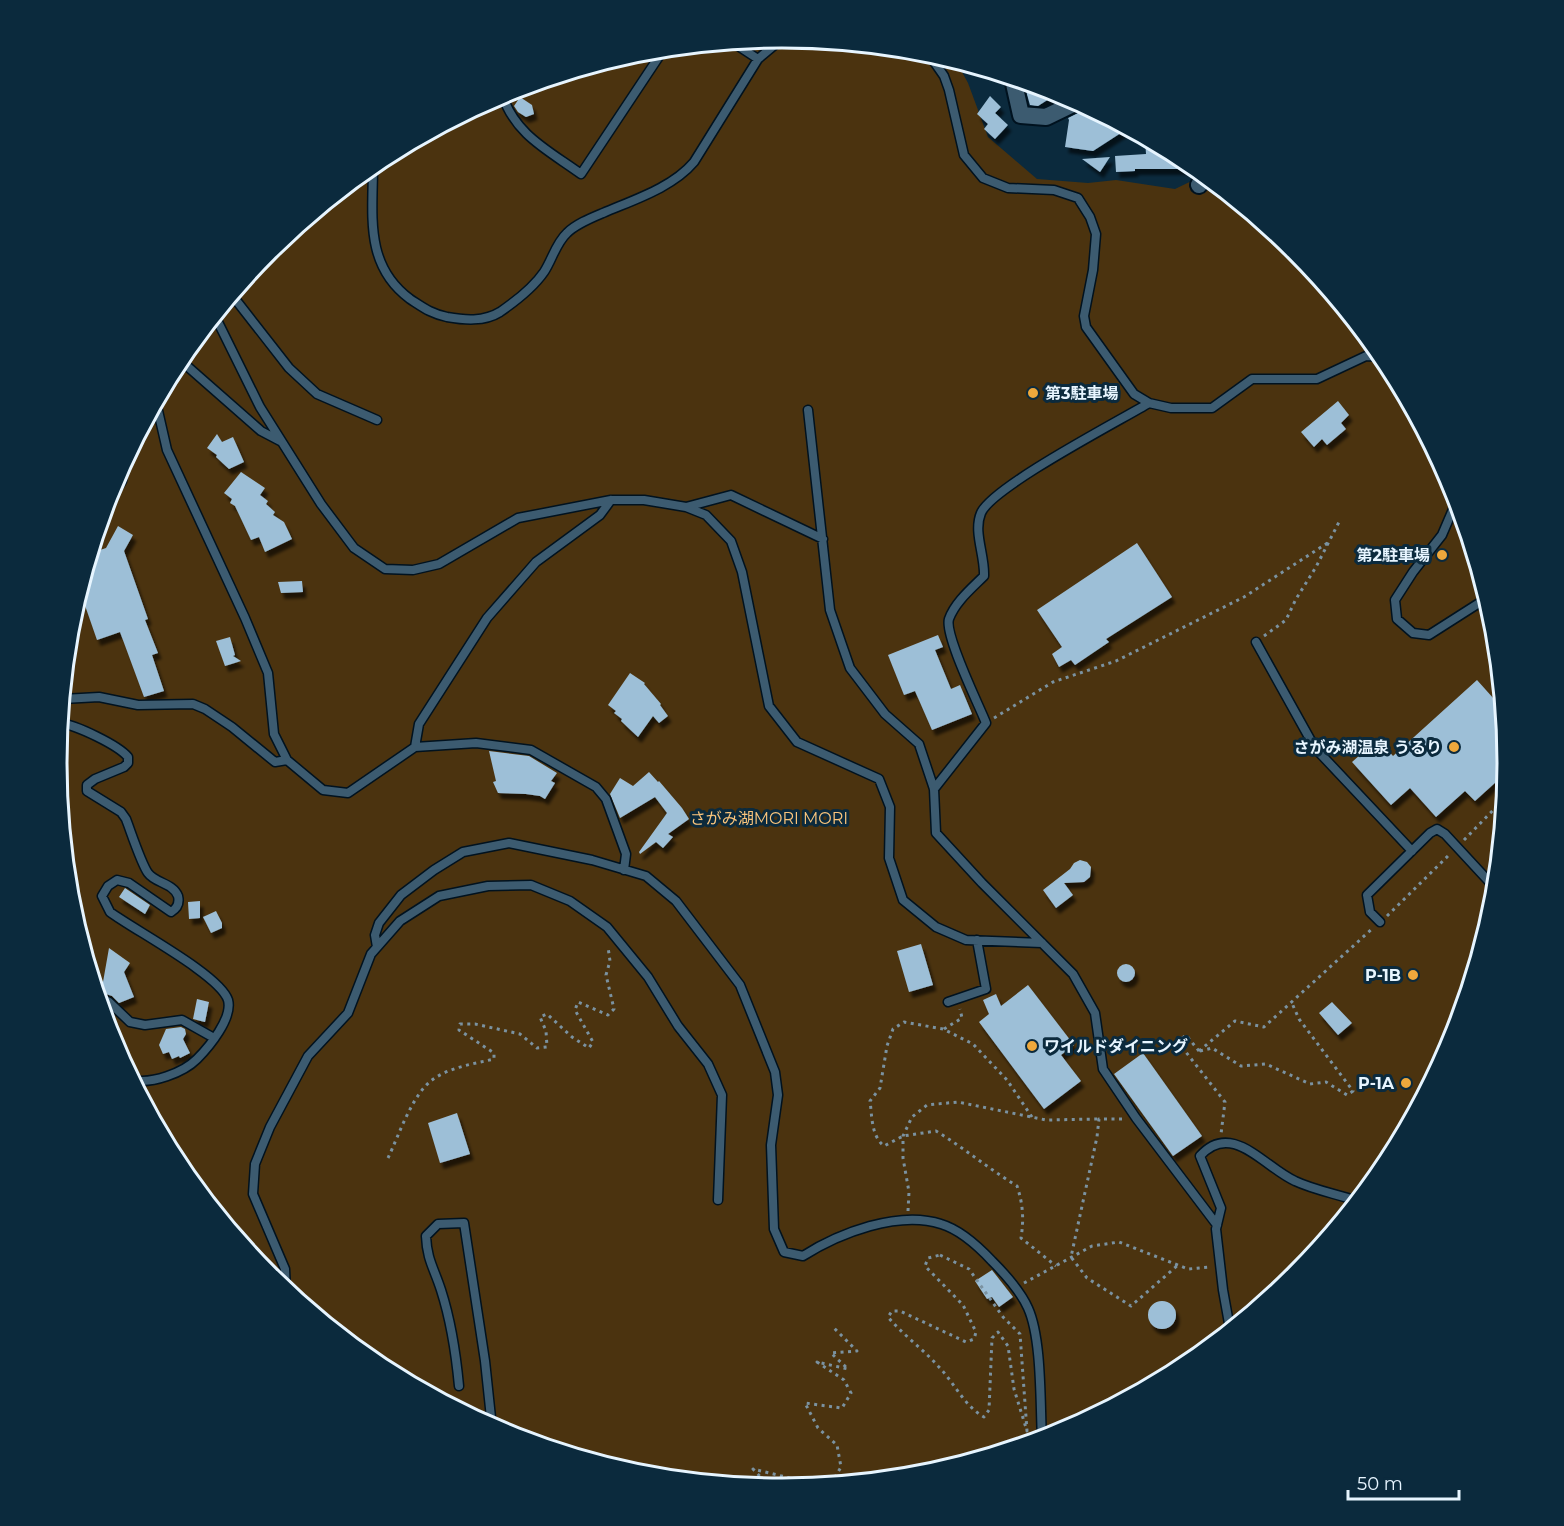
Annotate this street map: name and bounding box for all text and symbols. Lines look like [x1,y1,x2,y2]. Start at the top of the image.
place label: 第3駐車場 [1045,384,1118,403]
marker: 第3駐車場 [1026,386,1040,400]
place label: 第2駐車場 [1357,546,1430,565]
marker: 第2駐車場 [1435,548,1449,562]
place label: さがみ湖温泉 うるり [1293,738,1442,757]
marker: さがみ湖温泉 うるり [1447,740,1461,754]
park label: さがみ湖MORI MORI [690,809,848,828]
place label: P-1B [1365,966,1401,985]
marker: P-1B [1406,968,1420,982]
place label: ワイルドダイニング [1044,1037,1188,1056]
marker: ワイルドダイニング [1025,1039,1039,1053]
place label: P-1A [1358,1074,1395,1093]
marker: P-1A [1399,1076,1413,1090]
scale bar [1348,1463,1459,1501]
text: 50 m [1357,1473,1403,1495]

